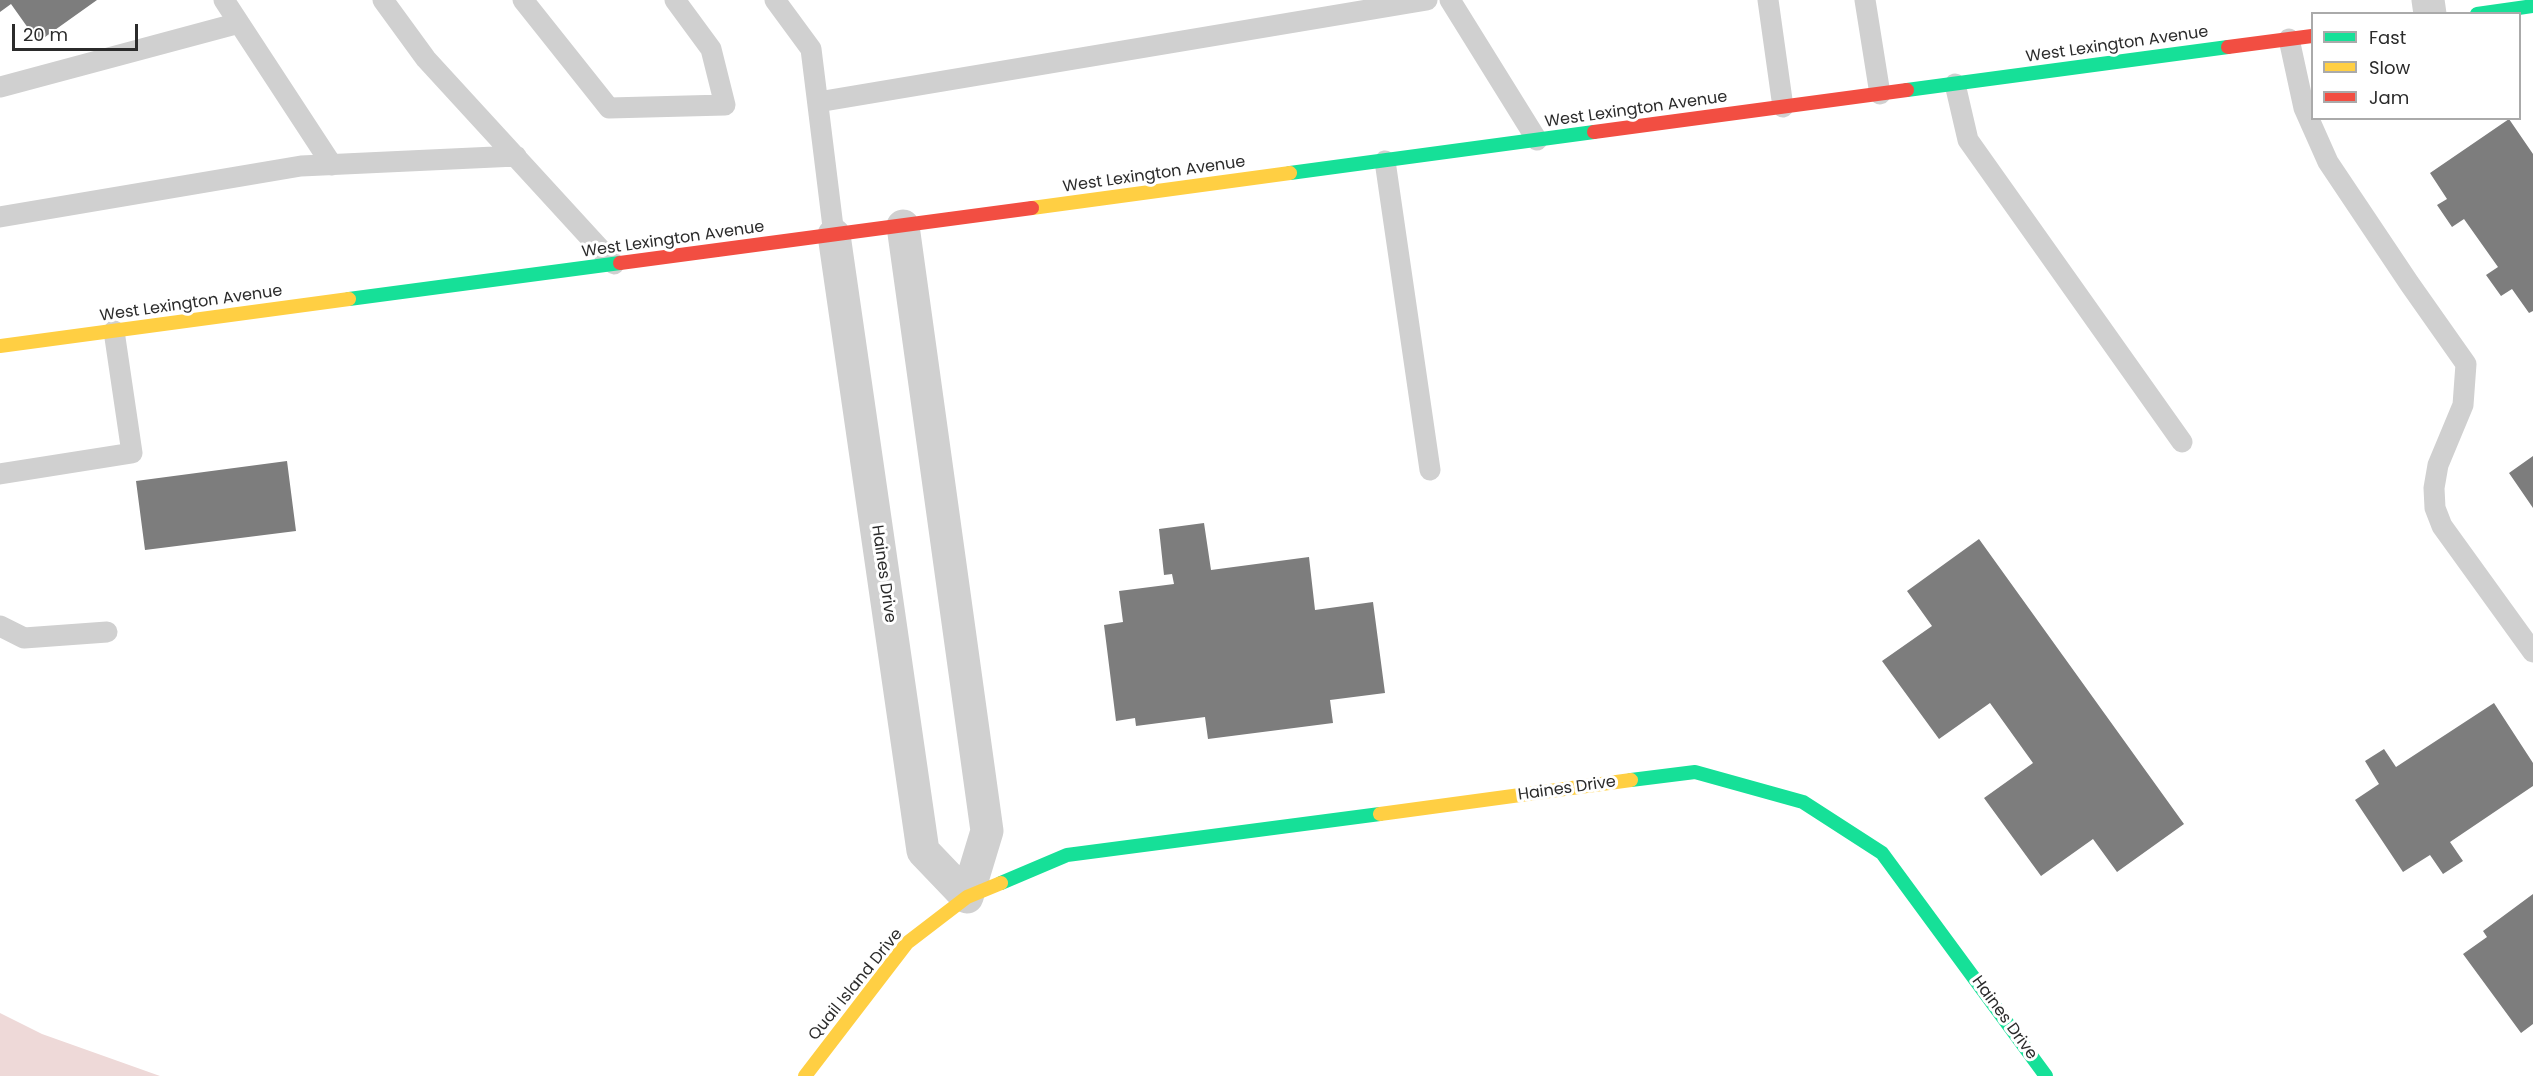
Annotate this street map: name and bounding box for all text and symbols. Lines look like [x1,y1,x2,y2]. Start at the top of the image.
scale bar [15,12,141,50]
legend [2311,12,2521,120]
text: 20 m [23,22,68,47]
street label: West Lexington Avenue [2024,23,2210,67]
text: Fast [2369,25,2406,50]
text: Slow [2369,55,2410,80]
text: Jam [2369,85,2409,110]
street label: West Lexington Avenue [1543,88,1729,132]
street label: West Lexington Avenue [1061,153,1247,197]
street label: West Lexington Avenue [580,218,766,262]
street label: West Lexington Avenue [98,282,284,326]
street label: Haines Drive [867,524,899,624]
street label: Haines Drive [1517,773,1617,805]
street label: Quail Island Drive [805,925,907,1045]
street label: Haines Drive [1967,972,2041,1064]

